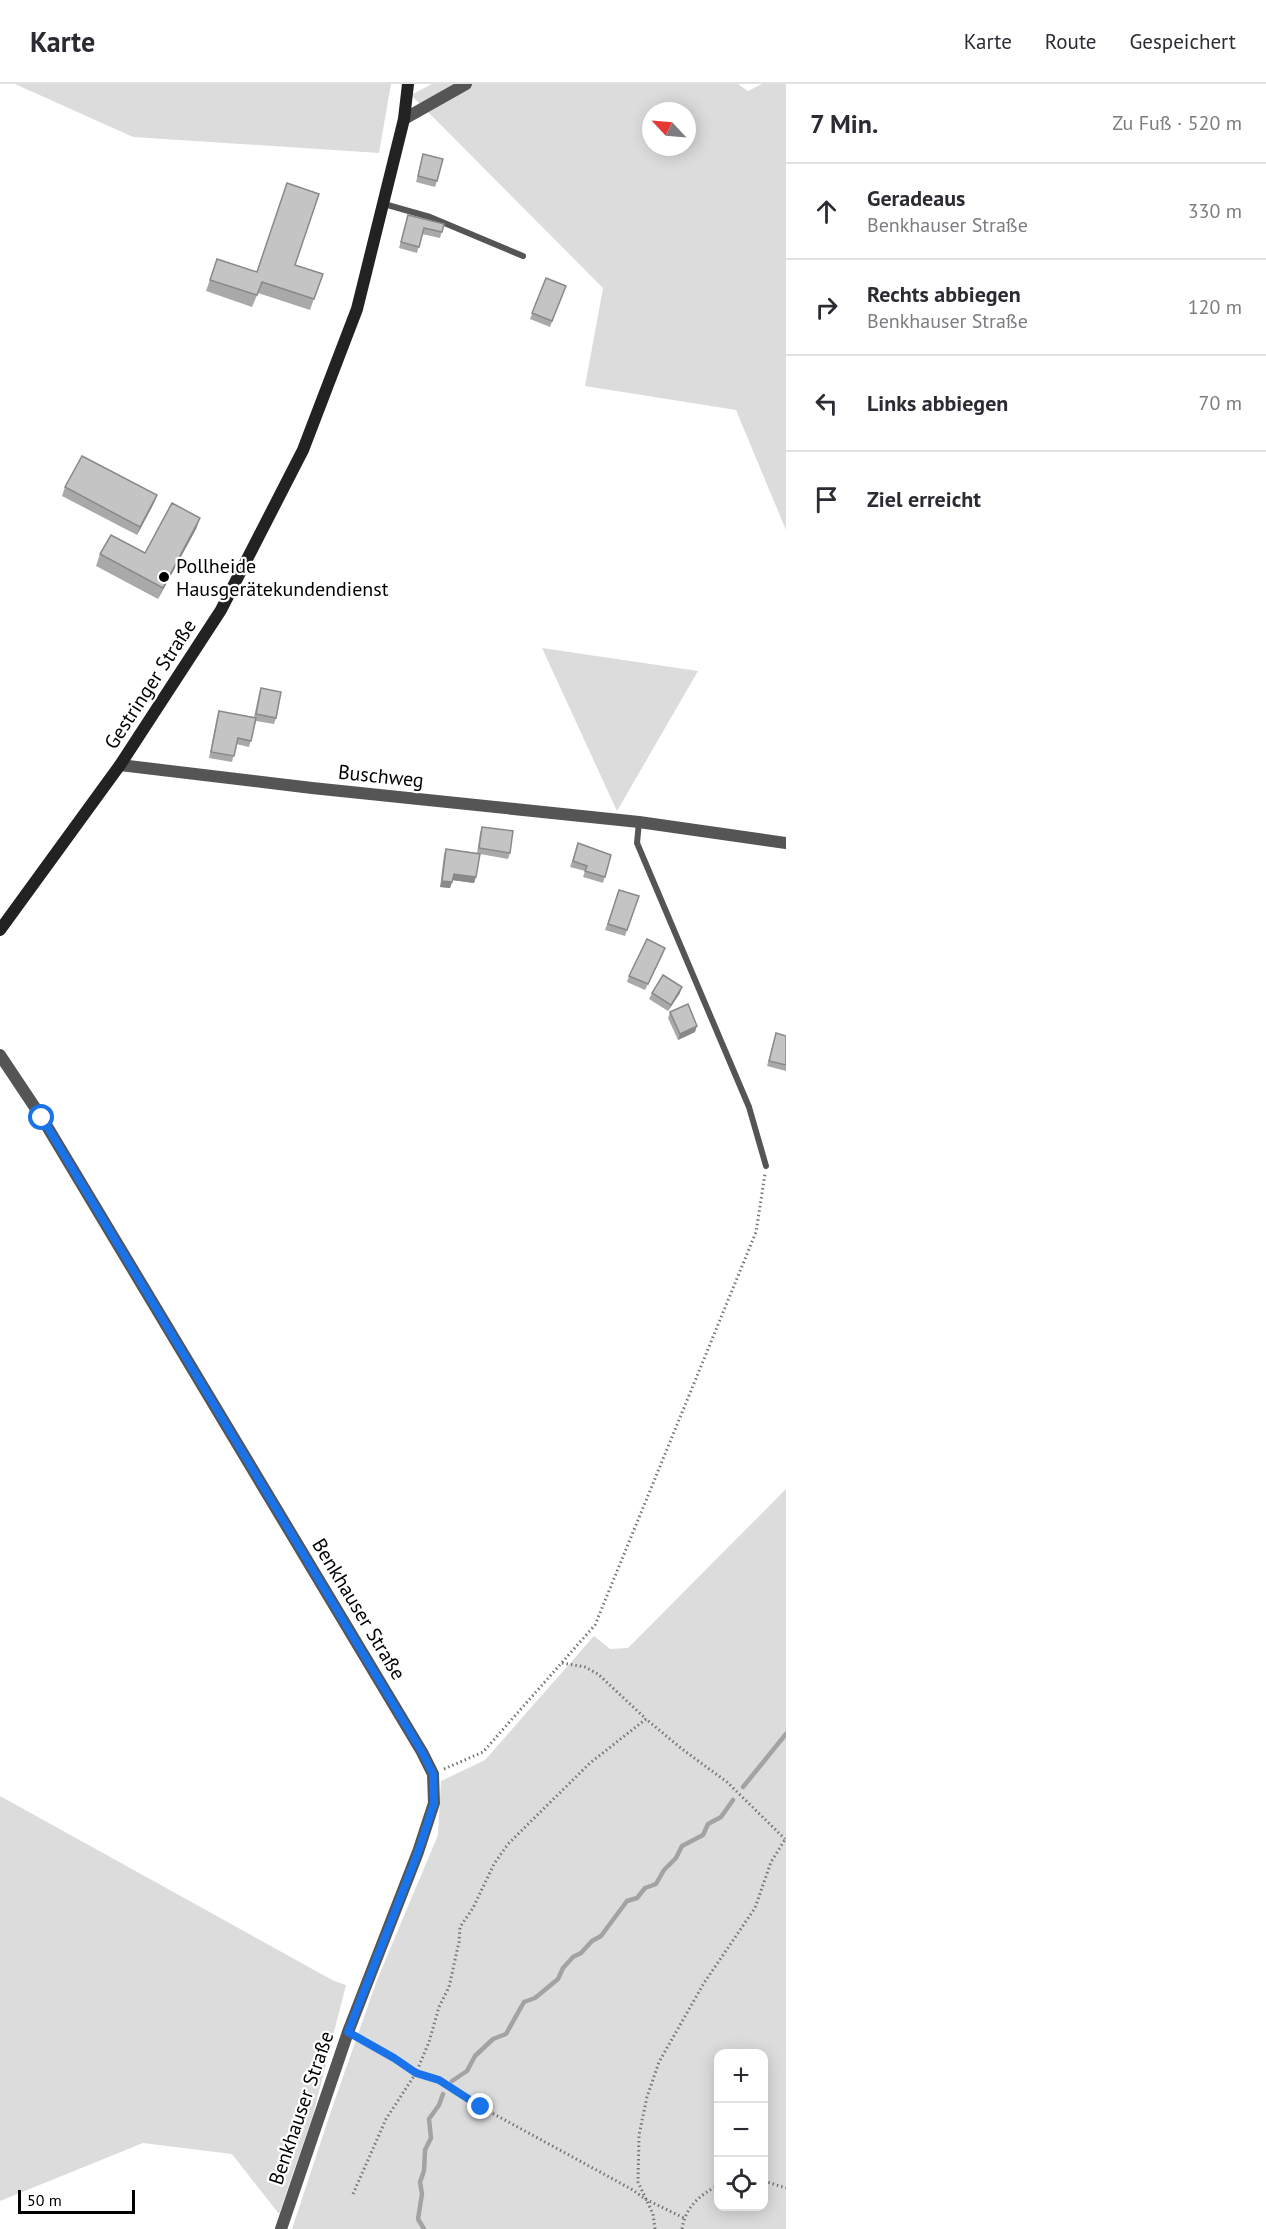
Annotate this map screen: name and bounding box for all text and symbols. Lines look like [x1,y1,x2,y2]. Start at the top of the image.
text: Karte [30,23,95,60]
text: Karte [964,28,1012,55]
text: Route [1045,28,1096,55]
text: Gespeichert [1129,28,1236,55]
north arrow [642,102,696,156]
text: 7 Min. [810,107,878,140]
text: Zu Fuß · 520 m [1112,110,1242,136]
text: Geradeaus [867,184,965,212]
icon: ahead [810,195,843,228]
text: 330 m [1188,198,1242,224]
text: Benkhauser Straße [867,212,1028,238]
text: Rechts abbiegen [867,280,1021,308]
icon: right [810,291,843,324]
text: 120 m [1188,294,1242,320]
text: Benkhauser Straße [867,308,1028,334]
icon: left [810,387,843,420]
text: Links abbiegen [867,389,1008,417]
text: 70 m [1199,390,1242,416]
icon: arrive [810,483,843,516]
text: Ziel erreicht [867,485,981,513]
place label: Pollheide Hausgerätekundendienst [176,553,389,602]
marker: Pollheide Hausgerätekundendienst [157,570,171,584]
street label: Gestringer Straße [98,614,202,754]
street label: Buschweg [337,759,425,793]
route start [28,1104,54,1130]
street label: Benkhauser Straße [306,1533,412,1685]
street label: Benkhauser Straße [263,2028,339,2188]
map controls [714,2049,768,2211]
button: + [714,2049,768,2103]
route end [467,2093,493,2119]
button: − [714,2103,768,2157]
button: locate [714,2157,768,2211]
scale bar [18,2187,135,2214]
text: 50 m [27,2190,62,2210]

